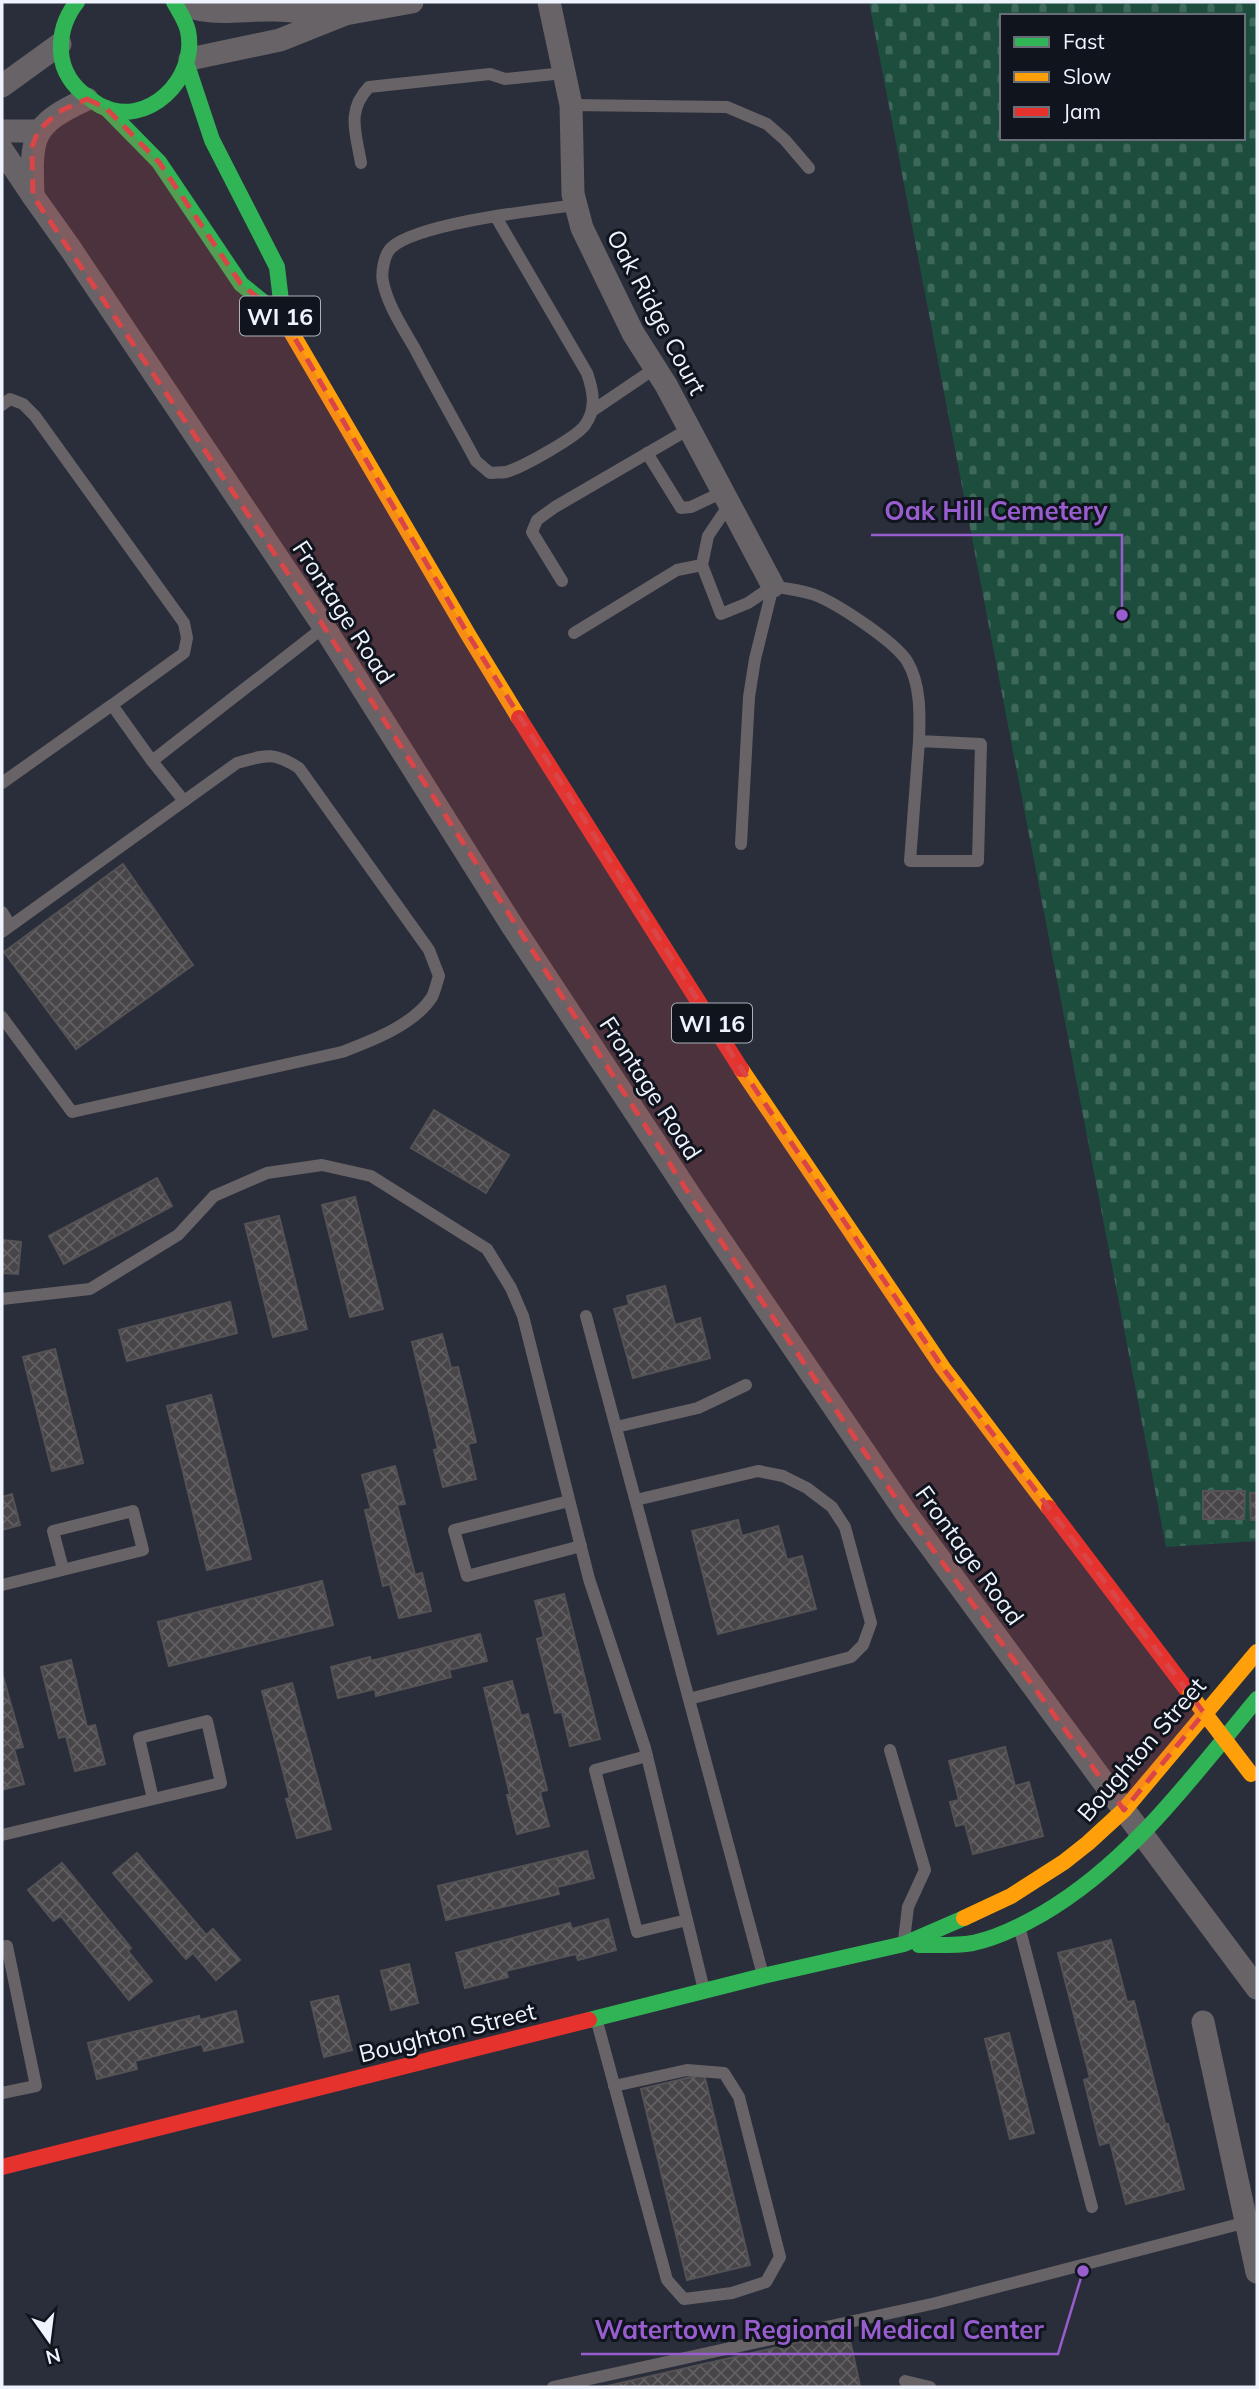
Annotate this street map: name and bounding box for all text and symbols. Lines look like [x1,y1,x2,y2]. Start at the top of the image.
legend [1000,14,1245,140]
text: Fast [1063,28,1105,54]
text: Slow [1063,63,1111,89]
text: Jam [1063,98,1101,124]
street label: Oak Ridge Court [601,224,713,400]
road number: WI 16 [240,296,320,336]
callout: Oak Hill Cemetery [871,488,1122,535]
text: Oak Hill Cemetery [884,494,1109,527]
street label: Frontage Road [286,535,402,689]
road number: WI 16 [672,1004,752,1042]
street label: Frontage Road [593,1011,709,1165]
street label: Frontage Road [909,1479,1031,1631]
street label: Boughton Street [1070,1671,1212,1827]
street label: Boughton Street [356,1996,538,2068]
north arrow [14,2305,84,2375]
callout: Watertown Regional Medical Center [581,2307,1058,2354]
text: Watertown Regional Medical Center [594,2313,1044,2346]
text: N [43,2343,63,2370]

